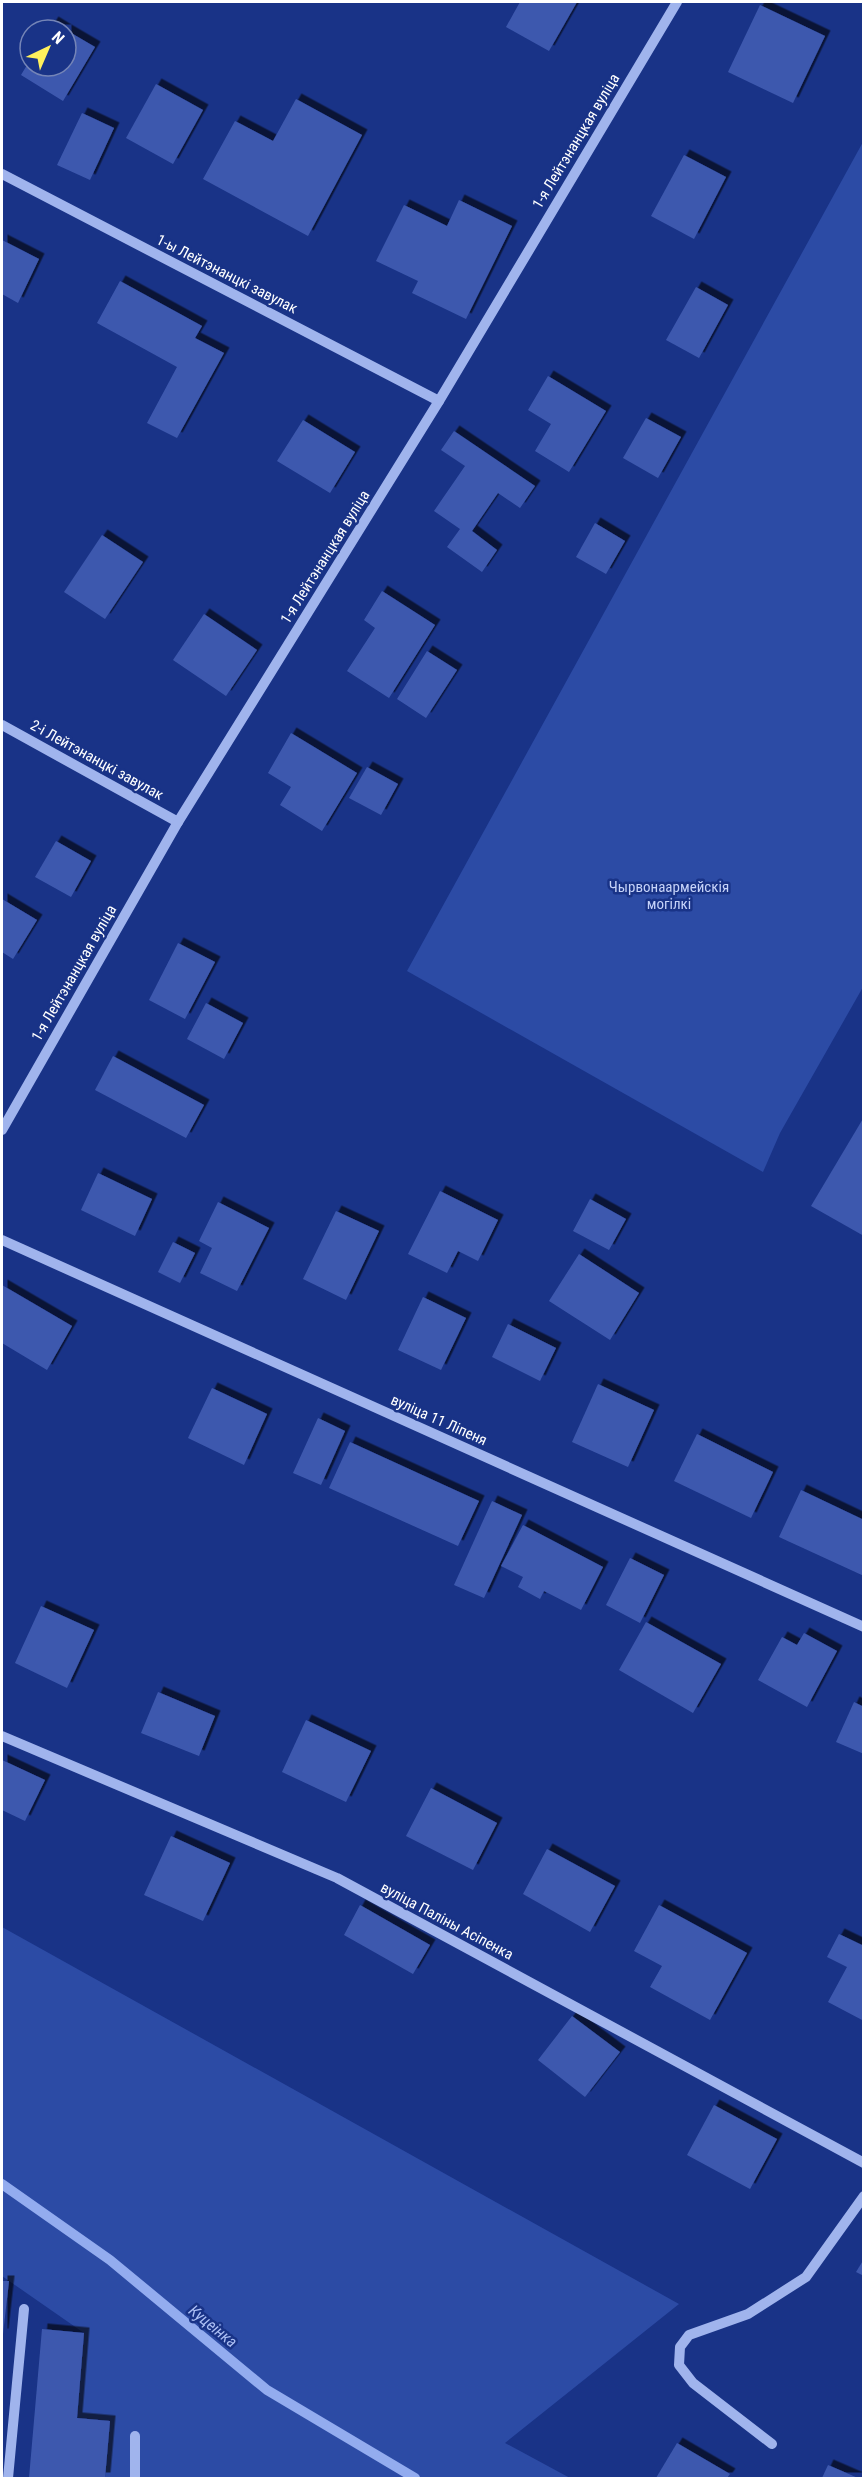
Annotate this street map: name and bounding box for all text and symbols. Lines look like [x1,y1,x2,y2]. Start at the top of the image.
north arrow [18,18,78,78]
text: N [48,27,68,48]
street label: 1-я Лейтэнанцкая вуліца [529,70,623,212]
street label: 1-ы Лейтэнанцкі завулак [153,231,301,317]
street label: 1-я Лейтэнанцкая вуліца [277,487,373,627]
street label: 2-і Лейтэнанцкі завулак [27,716,167,804]
park label: Чырвонаармейскія могілкі [609,878,729,913]
street label: 1-я Лейтэнанцкая вуліца [28,902,120,1044]
street label: вуліца 11 Ліпеня [388,1391,490,1449]
street label: вуліца Паліны Асіпенка [378,1878,516,1964]
water label: Куцеінка [185,2301,241,2351]

